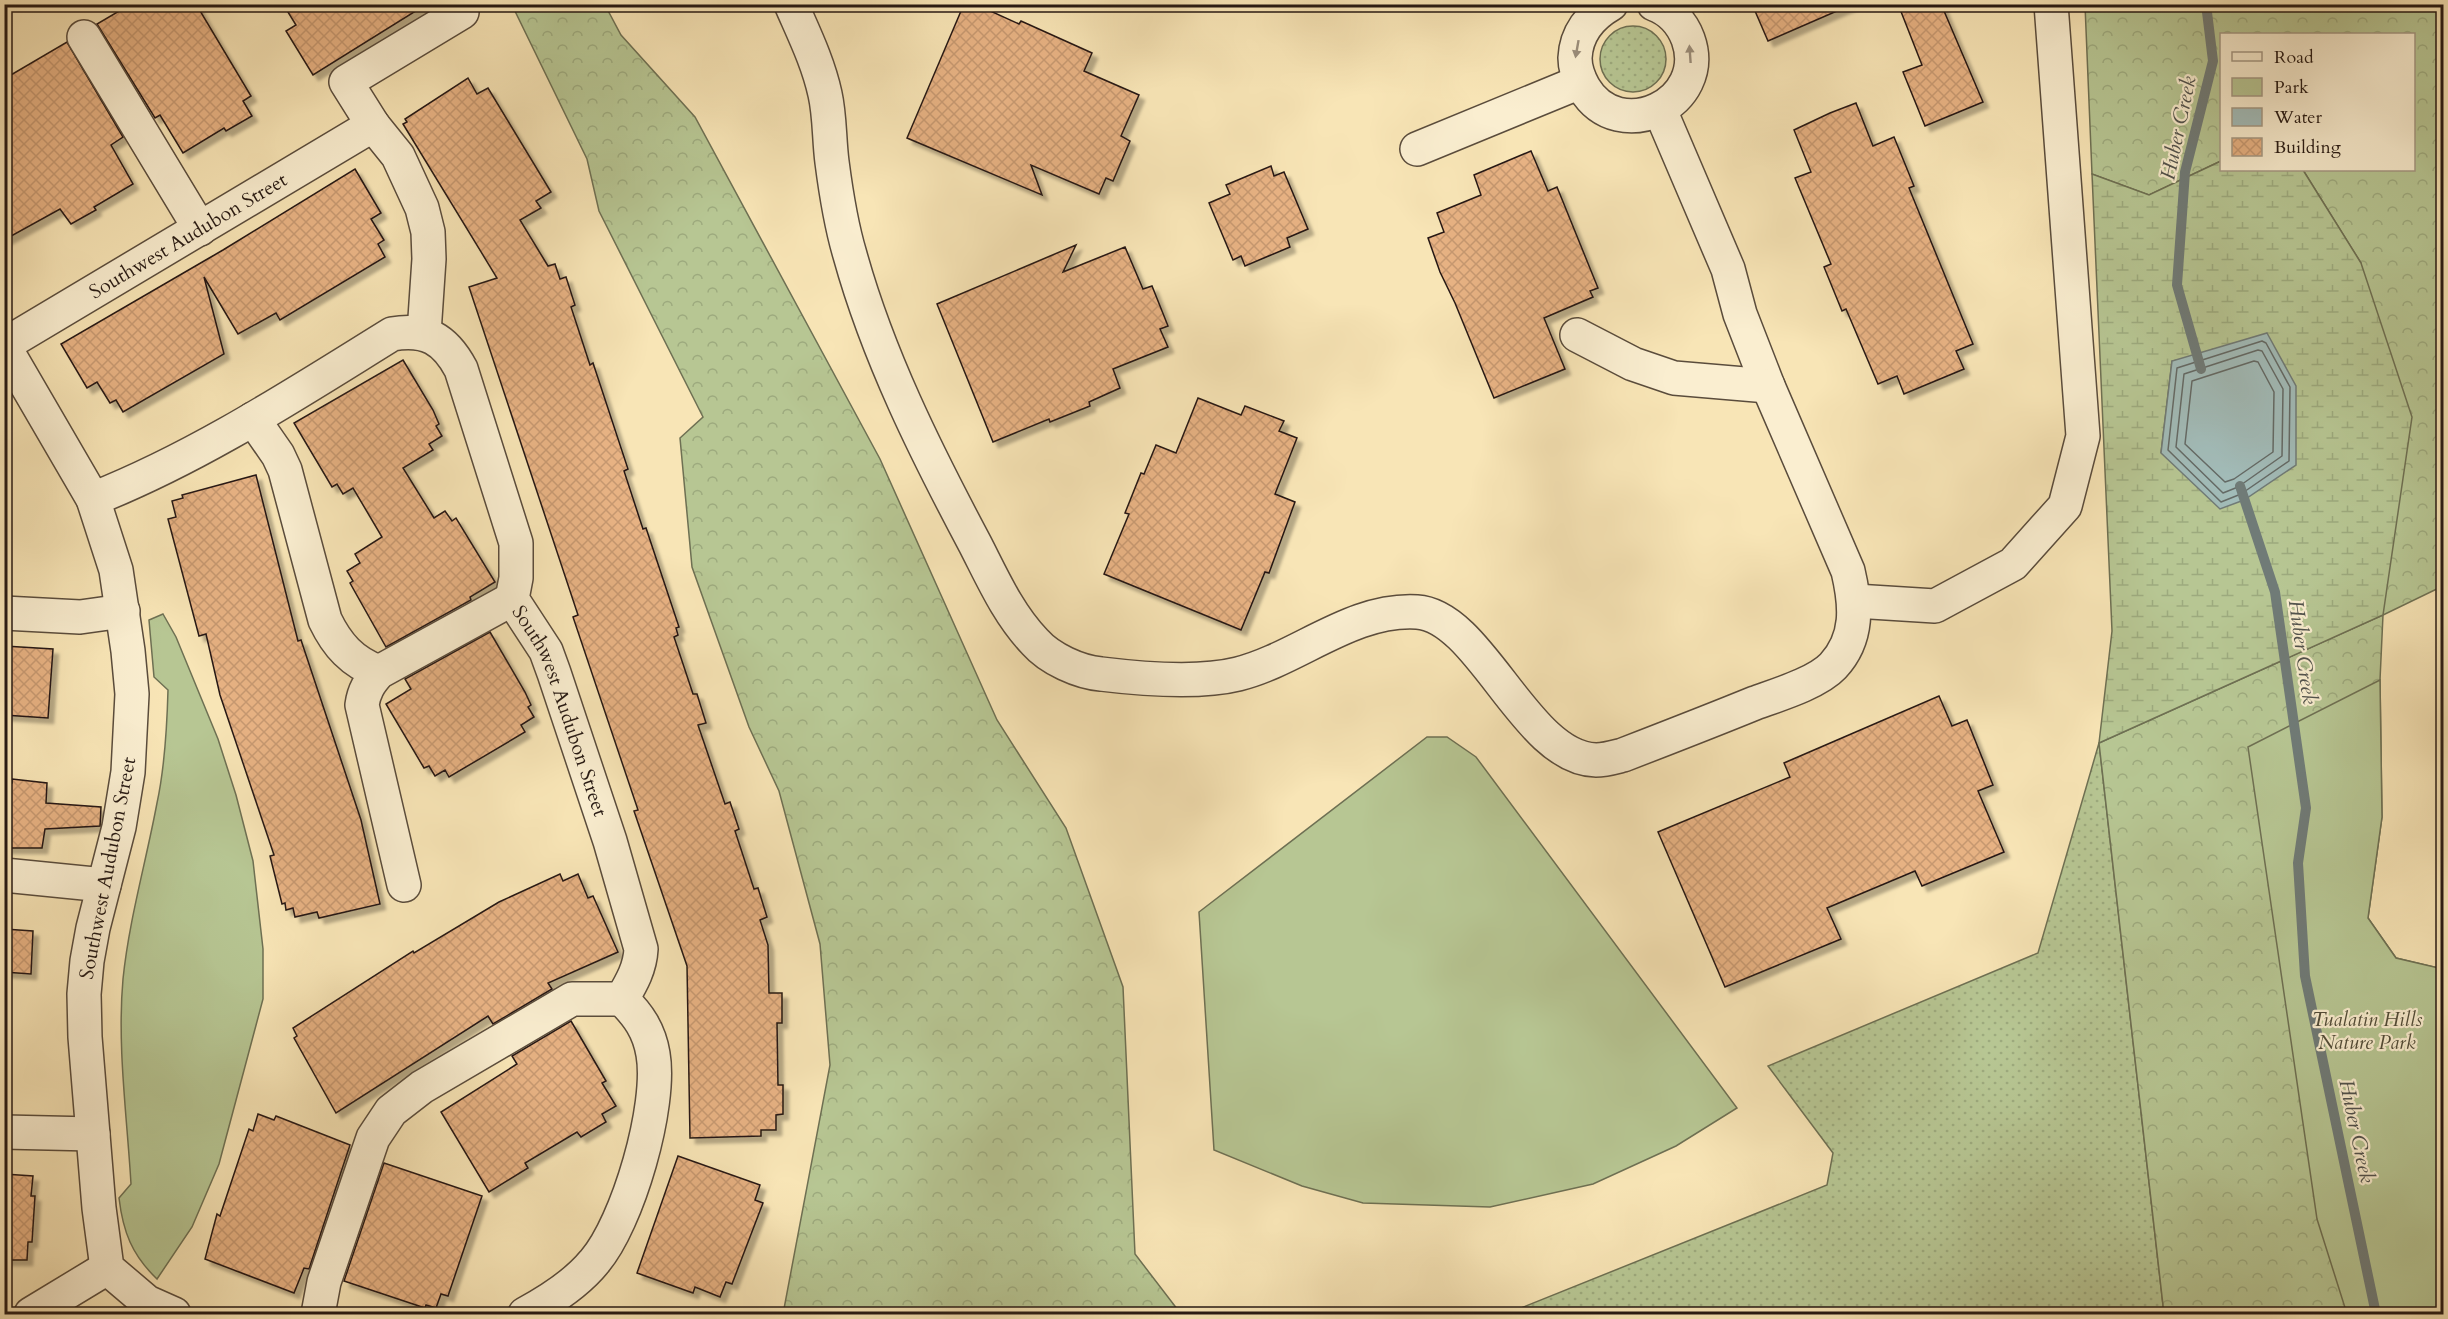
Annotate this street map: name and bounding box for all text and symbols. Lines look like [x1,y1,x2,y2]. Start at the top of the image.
legend [2220,33,2415,171]
one-way arrow [1572,40,1581,59]
one-way arrow [1685,45,1695,64]
text: Road [2274,45,2314,70]
water label: Huber Creek [2153,73,2204,183]
text: Park [2274,75,2309,100]
text: Water [2273,105,2323,130]
text: Building [2274,135,2342,160]
street label: Southwest Audubon Street [84,166,293,305]
water label: Huber Creek [2281,598,2324,707]
street label: Southwest Audubon Street [506,600,614,821]
street label: Southwest Audubon Street [73,754,142,982]
park label: Tualatin Hills Nature Park [2312,1006,2422,1056]
water label: Huber Creek [2331,1077,2382,1186]

